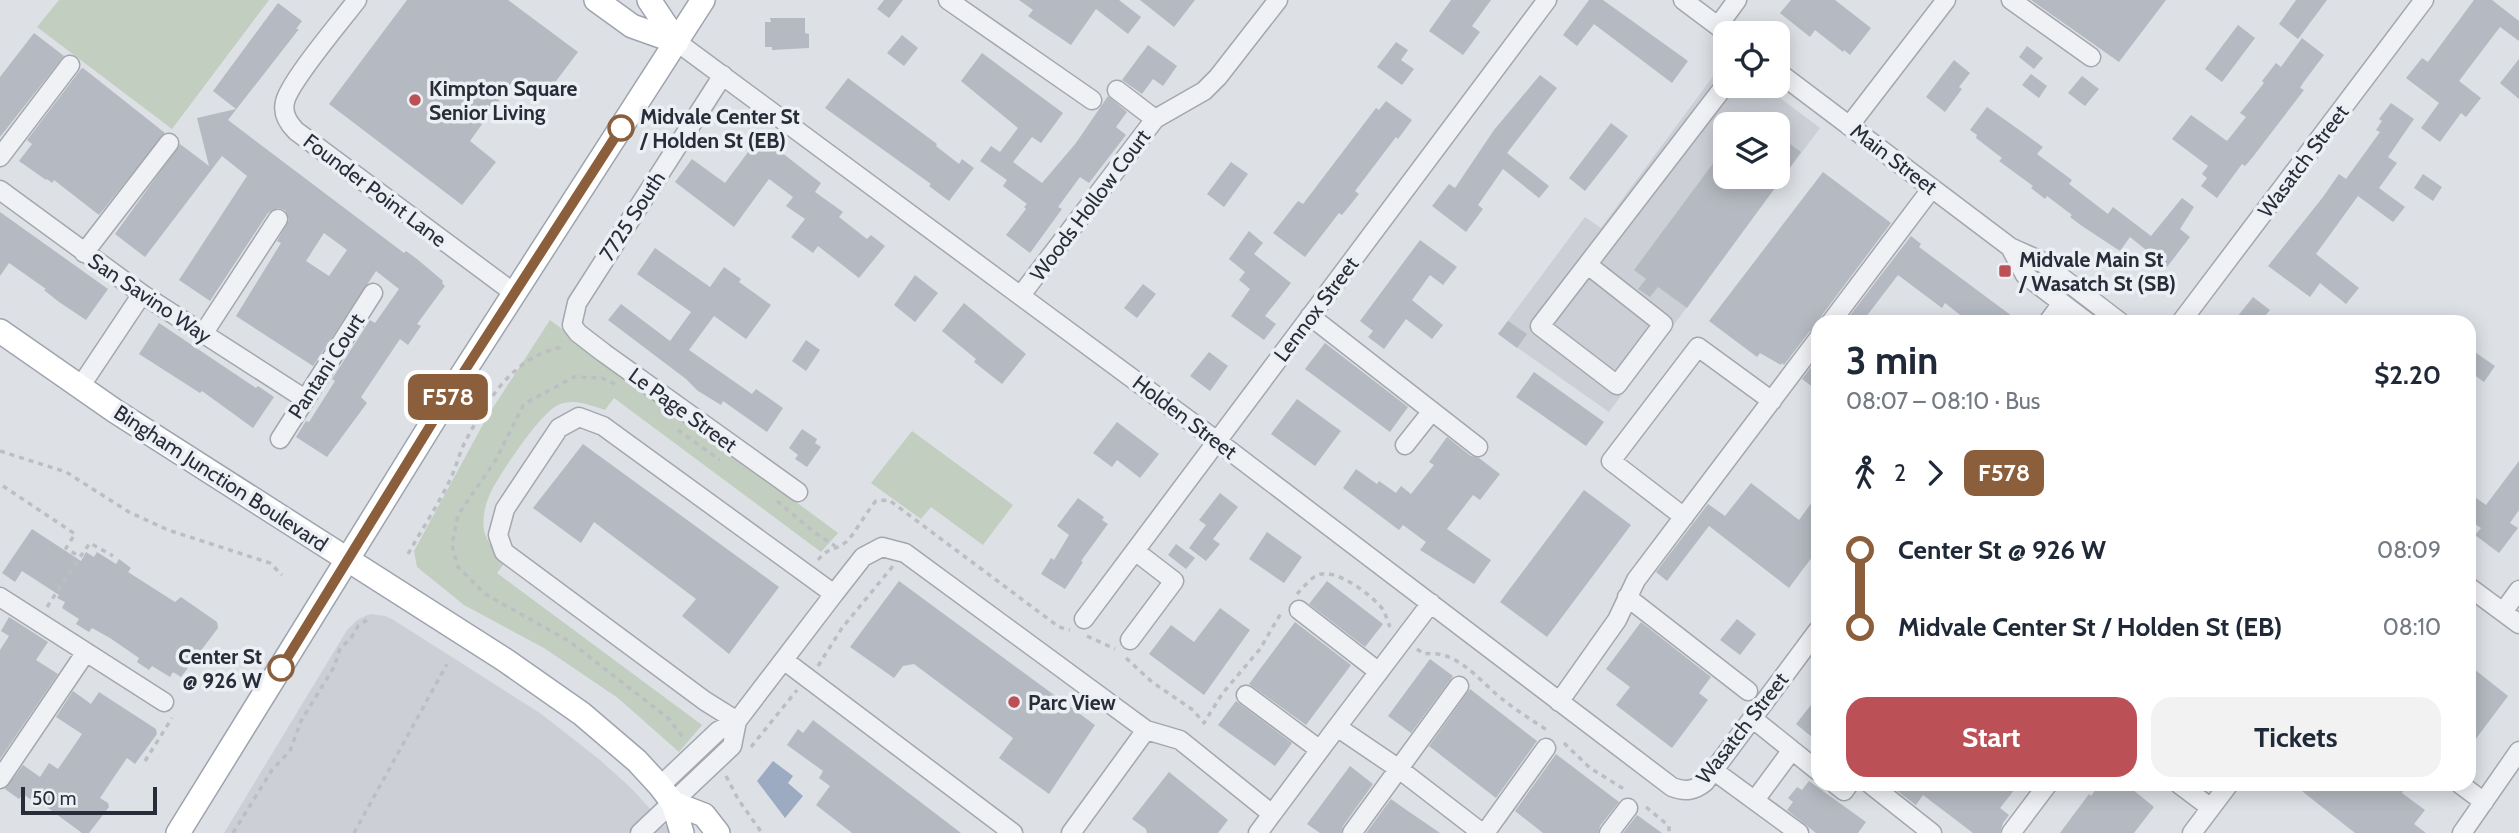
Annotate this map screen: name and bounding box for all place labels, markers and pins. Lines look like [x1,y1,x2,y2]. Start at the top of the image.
place label: Kimpton Square Senior Living [429,76,577,125]
marker: Kimpton Square Senior Living [407,92,423,108]
place label: Midvale Center St / Holden St (EB) [639,104,800,153]
marker: Midvale Center St / Holden St (EB) [608,115,634,141]
place label: Midvale Main St / Wasatch St (SB) [2018,247,2176,296]
marker: Midvale Main St / Wasatch St (SB) [1997,263,2013,279]
place label: Center St @ 926 W [178,644,263,693]
marker: Center St @ 926 W [268,655,294,681]
place label: Parc View [1028,690,1116,715]
marker: Parc View [1006,694,1022,710]

